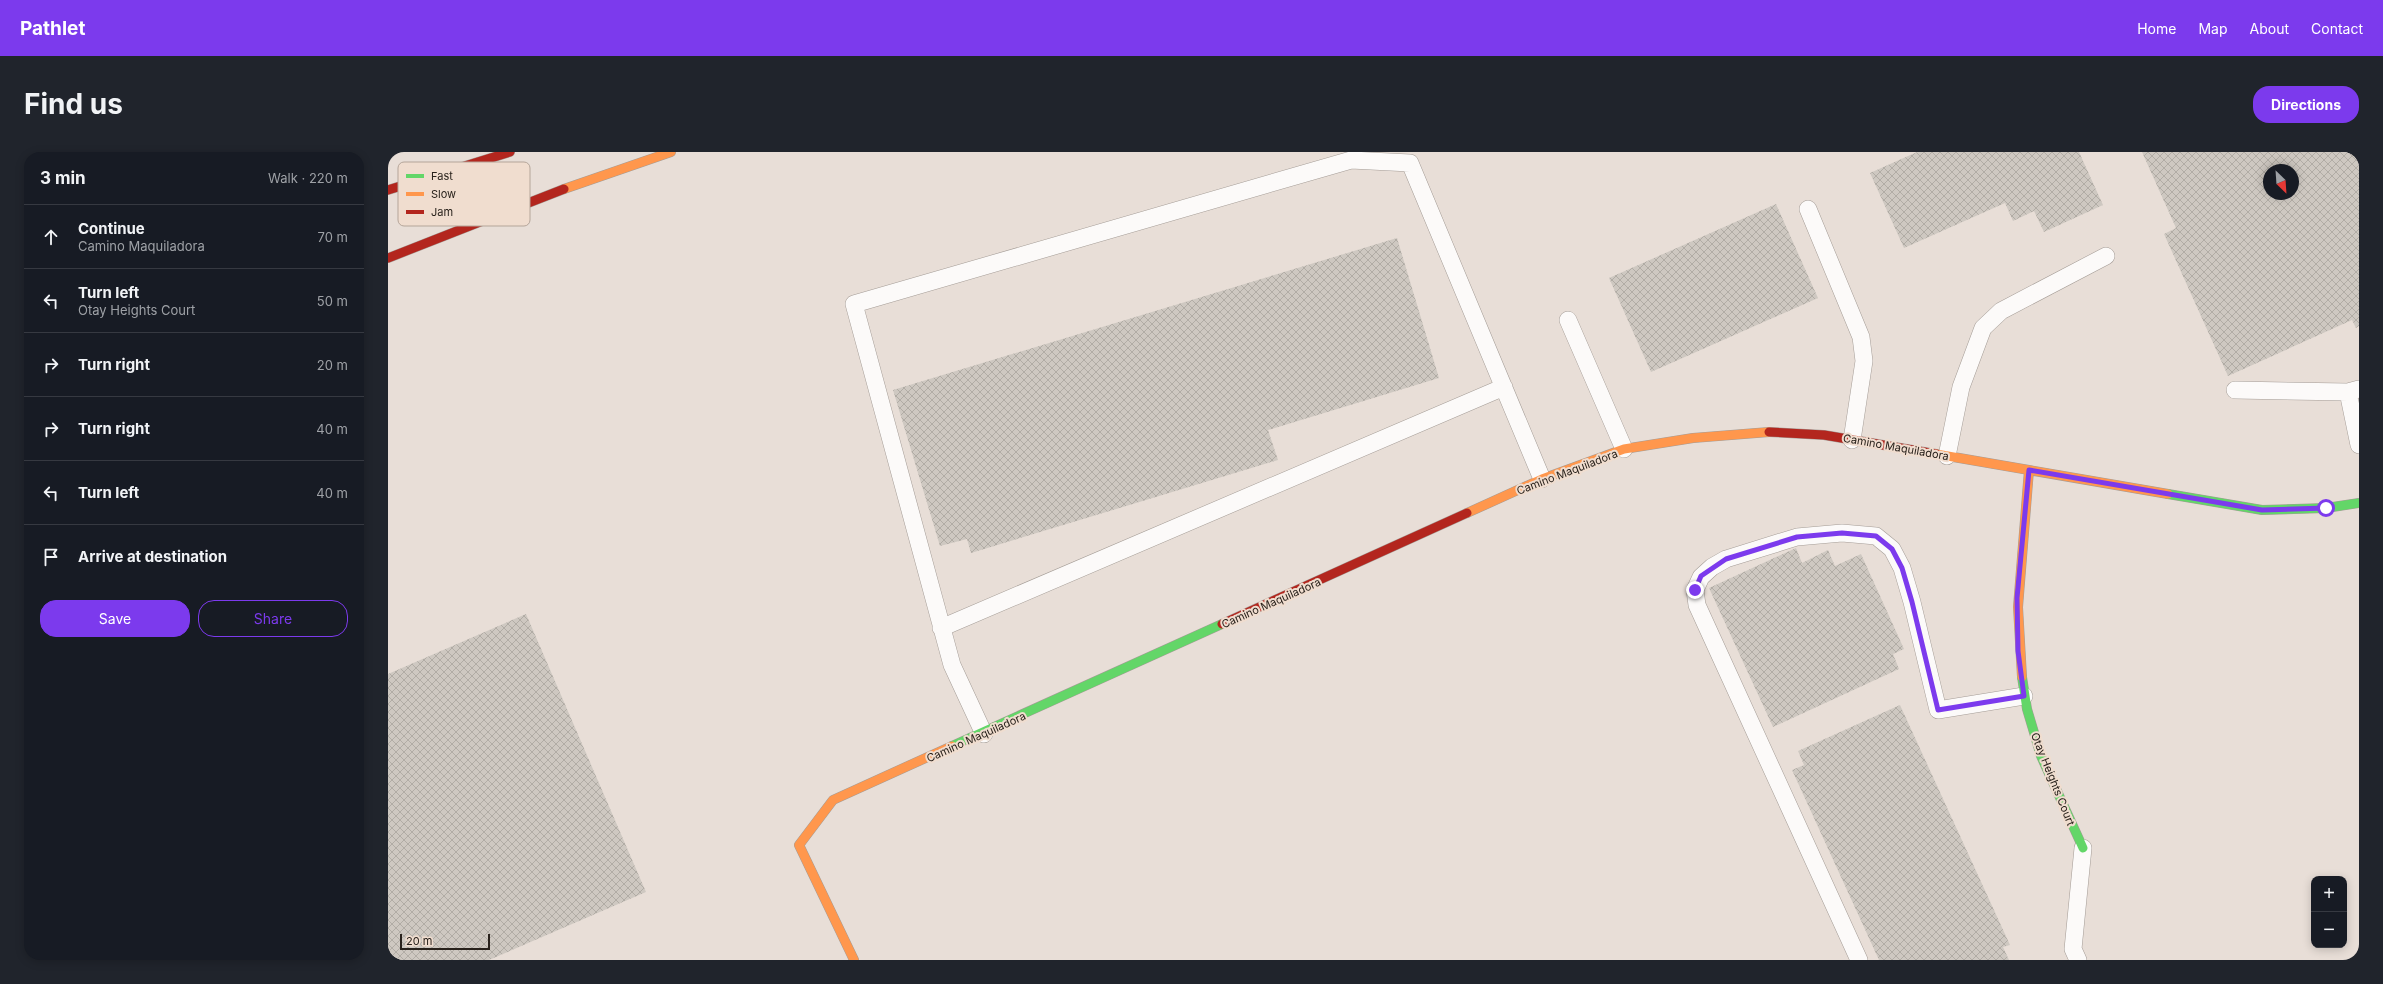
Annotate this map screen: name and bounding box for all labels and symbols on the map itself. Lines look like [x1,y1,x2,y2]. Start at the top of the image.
legend [398,162,530,226]
north arrow [2263,164,2299,200]
text: Fast [431,169,453,183]
text: Slow [431,187,456,201]
text: Jam [431,205,453,219]
street label: Camino Maquiladora [1842,431,1950,463]
street label: Camino Maquiladora [1514,446,1620,498]
route start [2317,499,2335,517]
street label: Camino Maquiladora [1219,575,1323,631]
route end [1686,581,1704,599]
street label: Camino Maquiladora [924,709,1028,765]
street label: Otay Heights Court [2028,730,2078,828]
scale bar [400,932,490,951]

